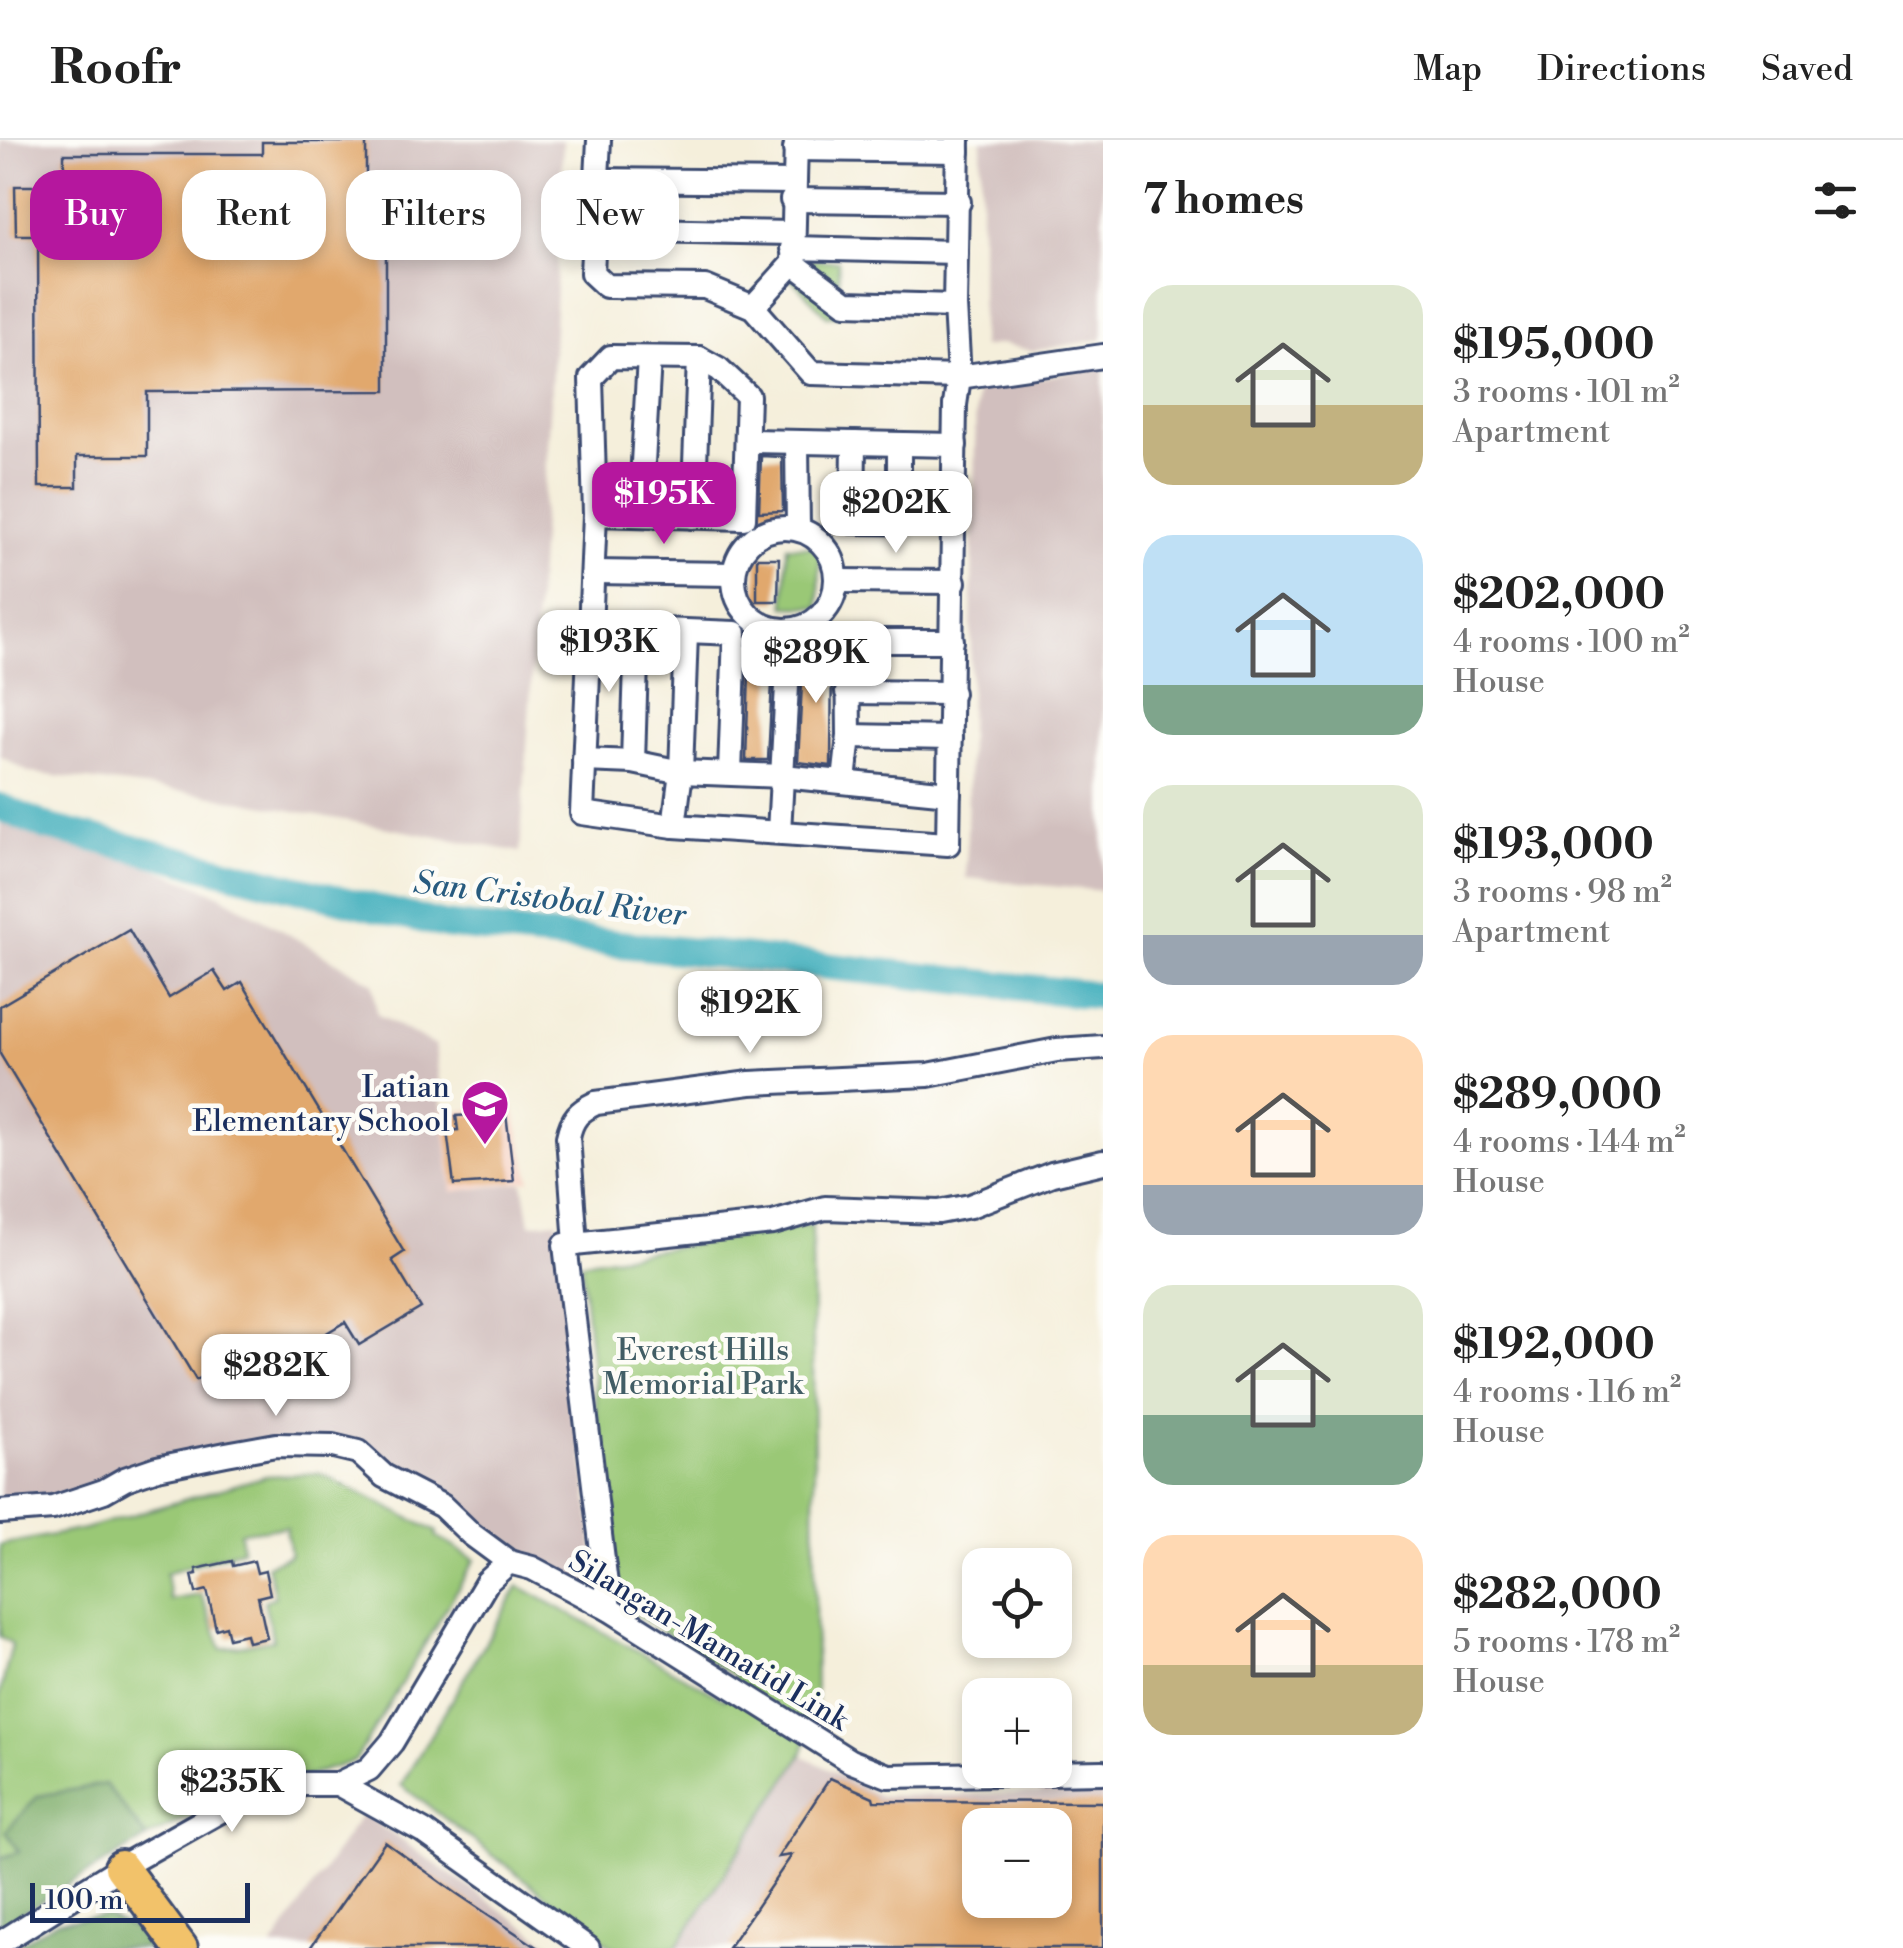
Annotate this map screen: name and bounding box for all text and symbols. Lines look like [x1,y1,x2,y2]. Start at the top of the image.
text: Roofr [50,39,182,99]
text: Map [1413,48,1482,91]
text: Directions [1537,48,1706,91]
text: Saved [1761,48,1853,91]
chip: Buy [30,170,162,260]
chip: Rent [182,170,326,260]
chip: Filters [346,170,521,260]
chip: New [541,170,679,260]
icon: filters [1808,173,1863,228]
text: 7 homes [1143,174,1304,227]
text: $195,000 [1453,319,1654,372]
icon: home [1223,325,1343,445]
text: 3 rooms · 101 m² [1453,372,1680,412]
text: Apartment [1453,412,1610,452]
pin: $195K [594,462,734,547]
pin: $202K [826,471,966,556]
text: $195K [614,474,714,514]
text: $202K [842,483,950,523]
text: $202,000 [1453,569,1665,622]
icon: home [1223,575,1343,695]
pin: $193K [539,610,679,695]
pin: $289K [746,621,886,706]
text: $193K [559,622,659,662]
text: 4 rooms · 100 m² [1453,622,1690,662]
text: $289K [763,633,869,673]
text: House [1453,662,1545,702]
text: $193,000 [1453,819,1654,872]
icon: home [1223,825,1343,945]
water label: San Cristobal River [411,862,690,936]
text: 3 rooms · 98 m² [1453,872,1672,912]
text: Apartment [1453,912,1610,952]
pin: $192K [680,971,820,1056]
text: $192K [700,983,800,1023]
place label: Latian Elementary School [192,1069,450,1141]
text: $289,000 [1453,1069,1662,1122]
icon: home [1223,1075,1343,1195]
school or university icon: Latian Elementary School [459,1078,511,1146]
text: 4 rooms · 144 m² [1453,1122,1686,1162]
text: House [1453,1162,1545,1202]
text: $192,000 [1453,1319,1655,1372]
icon: home [1223,1325,1343,1445]
park label: Everest Hills Memorial Park [603,1332,805,1404]
pin: $282K [206,1334,346,1419]
text: $282K [223,1346,329,1386]
text: 4 rooms · 116 m² [1453,1372,1681,1412]
text: House [1453,1412,1545,1452]
street label: Silangan-Mamatid Link [562,1542,856,1740]
map controls [962,1548,1072,1918]
button: locate [962,1548,1072,1658]
text: $282,000 [1453,1569,1662,1622]
icon: home [1223,1575,1343,1695]
text: 5 rooms · 178 m² [1453,1622,1680,1662]
text: House [1453,1662,1545,1702]
button: + [962,1678,1072,1788]
pin: $235K [162,1750,302,1835]
text: $235K [180,1762,284,1802]
button: − [962,1808,1072,1918]
scale bar [30,1878,250,1922]
text: 100 m [45,1883,124,1918]

